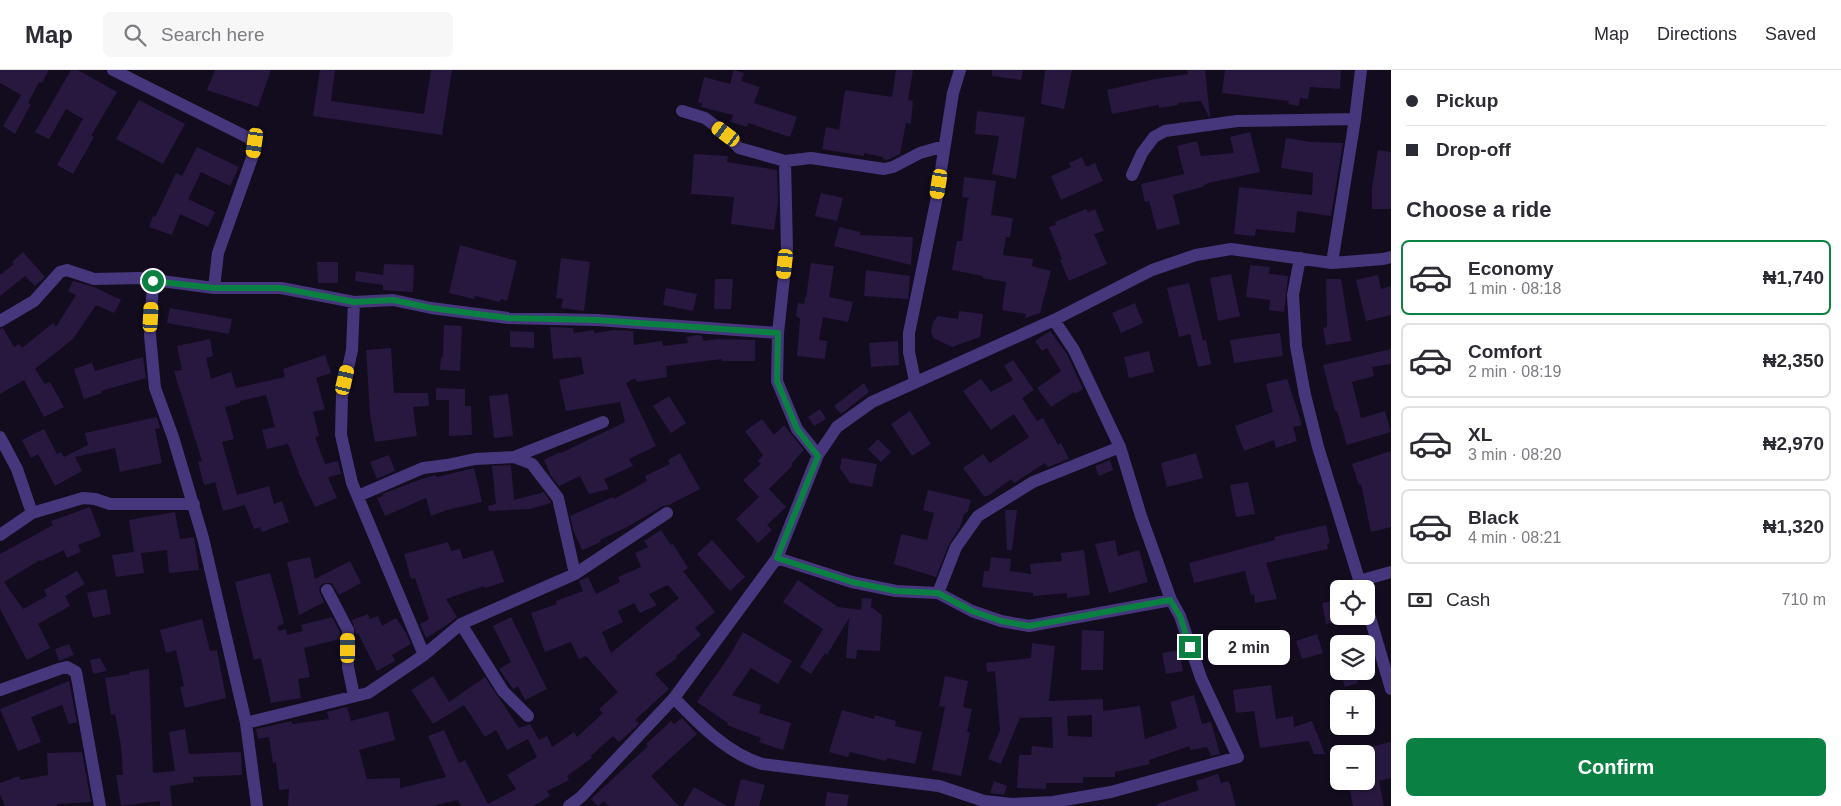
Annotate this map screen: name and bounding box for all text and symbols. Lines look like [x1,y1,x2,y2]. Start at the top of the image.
search box [103,12,453,57]
text: Map [25,21,73,48]
icon: search [121,21,149,49]
text: Search here [161,24,265,45]
text: Map [1594,24,1629,44]
text: Directions [1657,24,1737,44]
text: Saved [1765,24,1816,44]
text: Pickup [1436,90,1498,111]
car [709,119,742,149]
car [245,127,264,159]
text: Drop-off [1436,139,1511,160]
car [929,168,948,200]
text: Choose a ride [1406,197,1551,222]
car [775,248,794,280]
icon: car [1408,255,1453,300]
text: Economy [1468,258,1554,279]
text: ₦1,740 [1763,267,1824,288]
route start [142,270,164,292]
text: 1 min · 08:18 [1468,280,1561,297]
car [142,302,159,332]
icon: car [1408,338,1453,383]
text: Comfort [1468,341,1542,362]
text: ₦2,350 [1763,350,1824,371]
text: 2 min · 08:19 [1468,363,1561,380]
car [334,364,355,396]
icon: car [1408,421,1453,466]
text: XL [1468,424,1492,445]
text: ₦2,970 [1763,433,1824,454]
text: 3 min · 08:20 [1468,446,1561,463]
icon: car [1408,504,1453,549]
text: Black [1468,507,1519,528]
text: ₦1,320 [1763,516,1824,537]
text: 4 min · 08:21 [1468,529,1561,546]
map controls [1330,580,1375,790]
button: locate [1330,580,1375,625]
icon: cash [1406,586,1434,614]
text: Cash [1446,589,1490,610]
text: 710 m [1782,591,1826,608]
callout: 2 min [1208,630,1290,664]
car [340,633,355,663]
button: layers [1330,635,1375,680]
route end [1179,636,1201,658]
text: 2 min [1228,639,1270,656]
button: + [1330,690,1375,735]
button: Confirm [1406,738,1826,796]
button: − [1330,745,1375,790]

